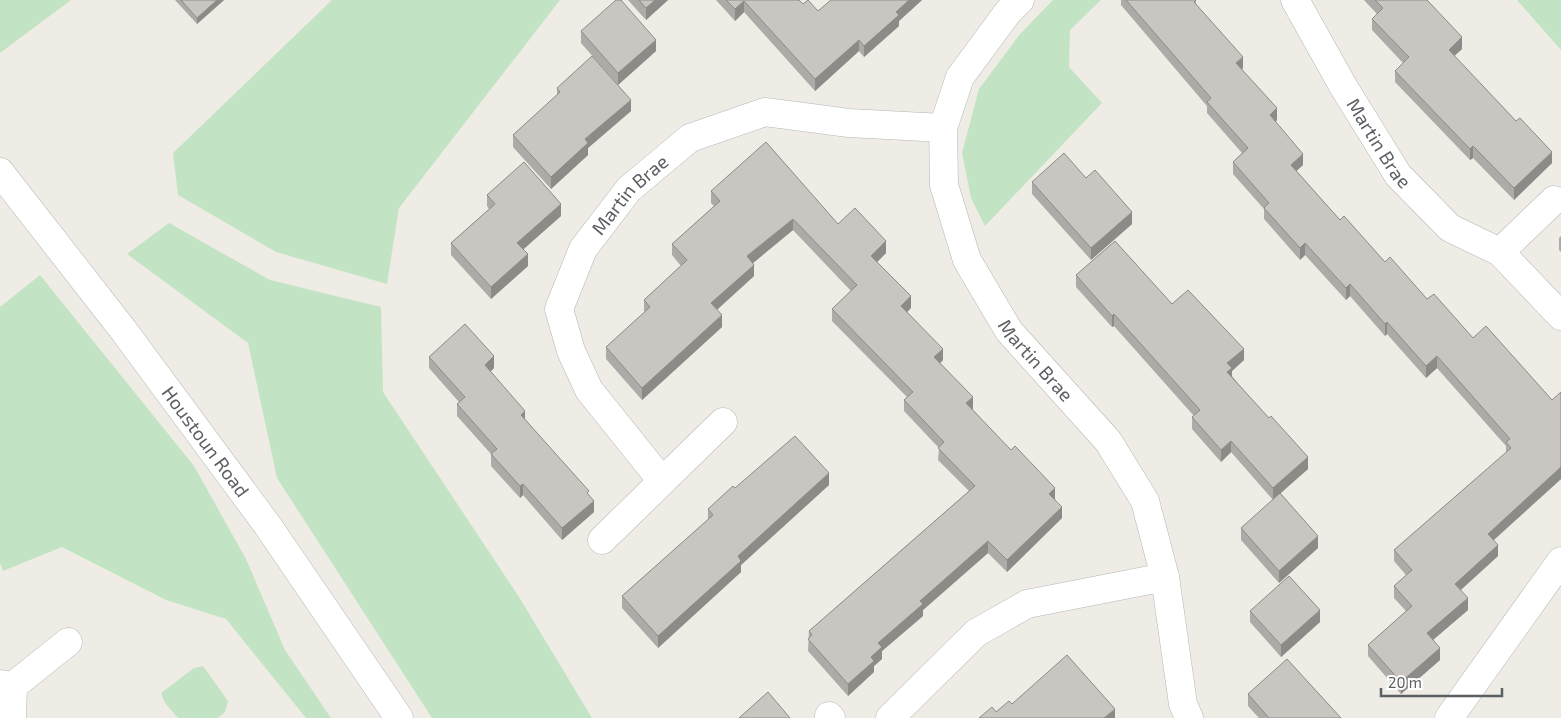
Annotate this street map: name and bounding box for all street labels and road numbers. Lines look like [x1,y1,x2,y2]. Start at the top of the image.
street label: Martin Brae [1342,94,1416,193]
street label: Martin Brae [586,149,672,239]
street label: Martin Brae [994,315,1078,406]
street label: Houstoun Road [158,381,254,501]

